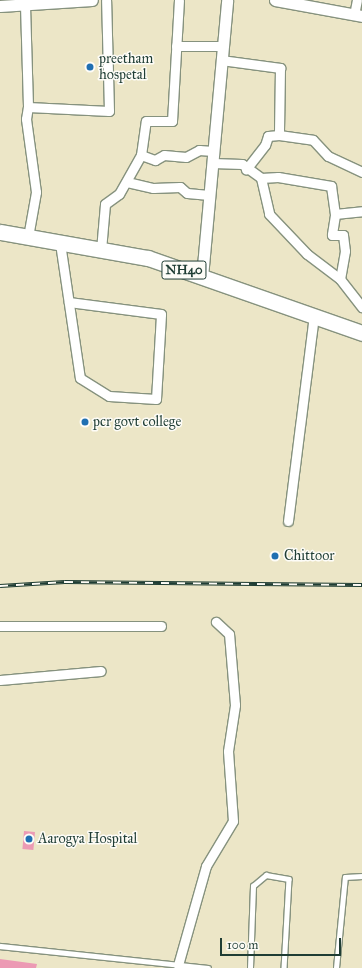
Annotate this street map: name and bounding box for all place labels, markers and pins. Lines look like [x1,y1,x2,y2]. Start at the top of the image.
place label: preetham hospetal [99,51,153,84]
marker: preetham hospetal [84,61,96,73]
place label: pcr govt college [93,414,181,430]
marker: pcr govt college [80,417,90,427]
place label: Chittoor [284,548,335,564]
marker: Chittoor [269,550,281,562]
place label: Aarogya Hospital [38,831,137,847]
marker: Aarogya Hospital [23,833,35,845]

